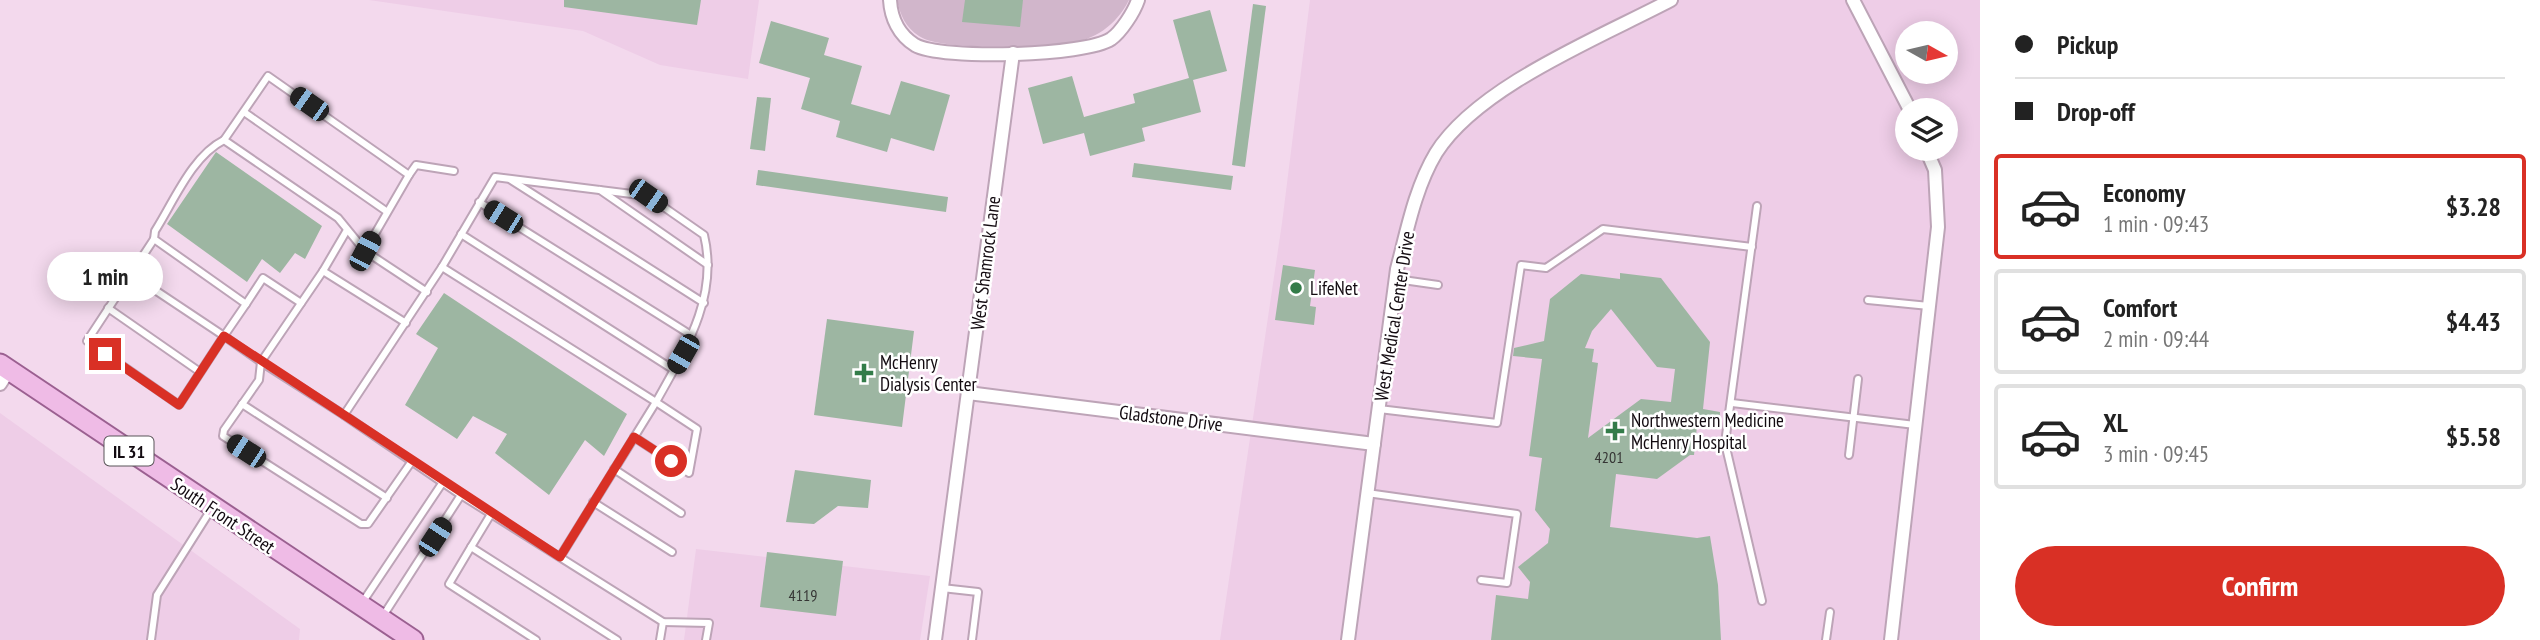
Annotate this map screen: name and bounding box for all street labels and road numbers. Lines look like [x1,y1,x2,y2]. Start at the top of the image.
street label: West Shamrock Lane [965,195,1005,331]
street label: West Medical Center Drive [1369,229,1419,403]
street label: Gladstone Drive [1118,400,1224,436]
road number: IL 31 [104,436,154,466]
street label: South Front Street [166,471,280,559]

